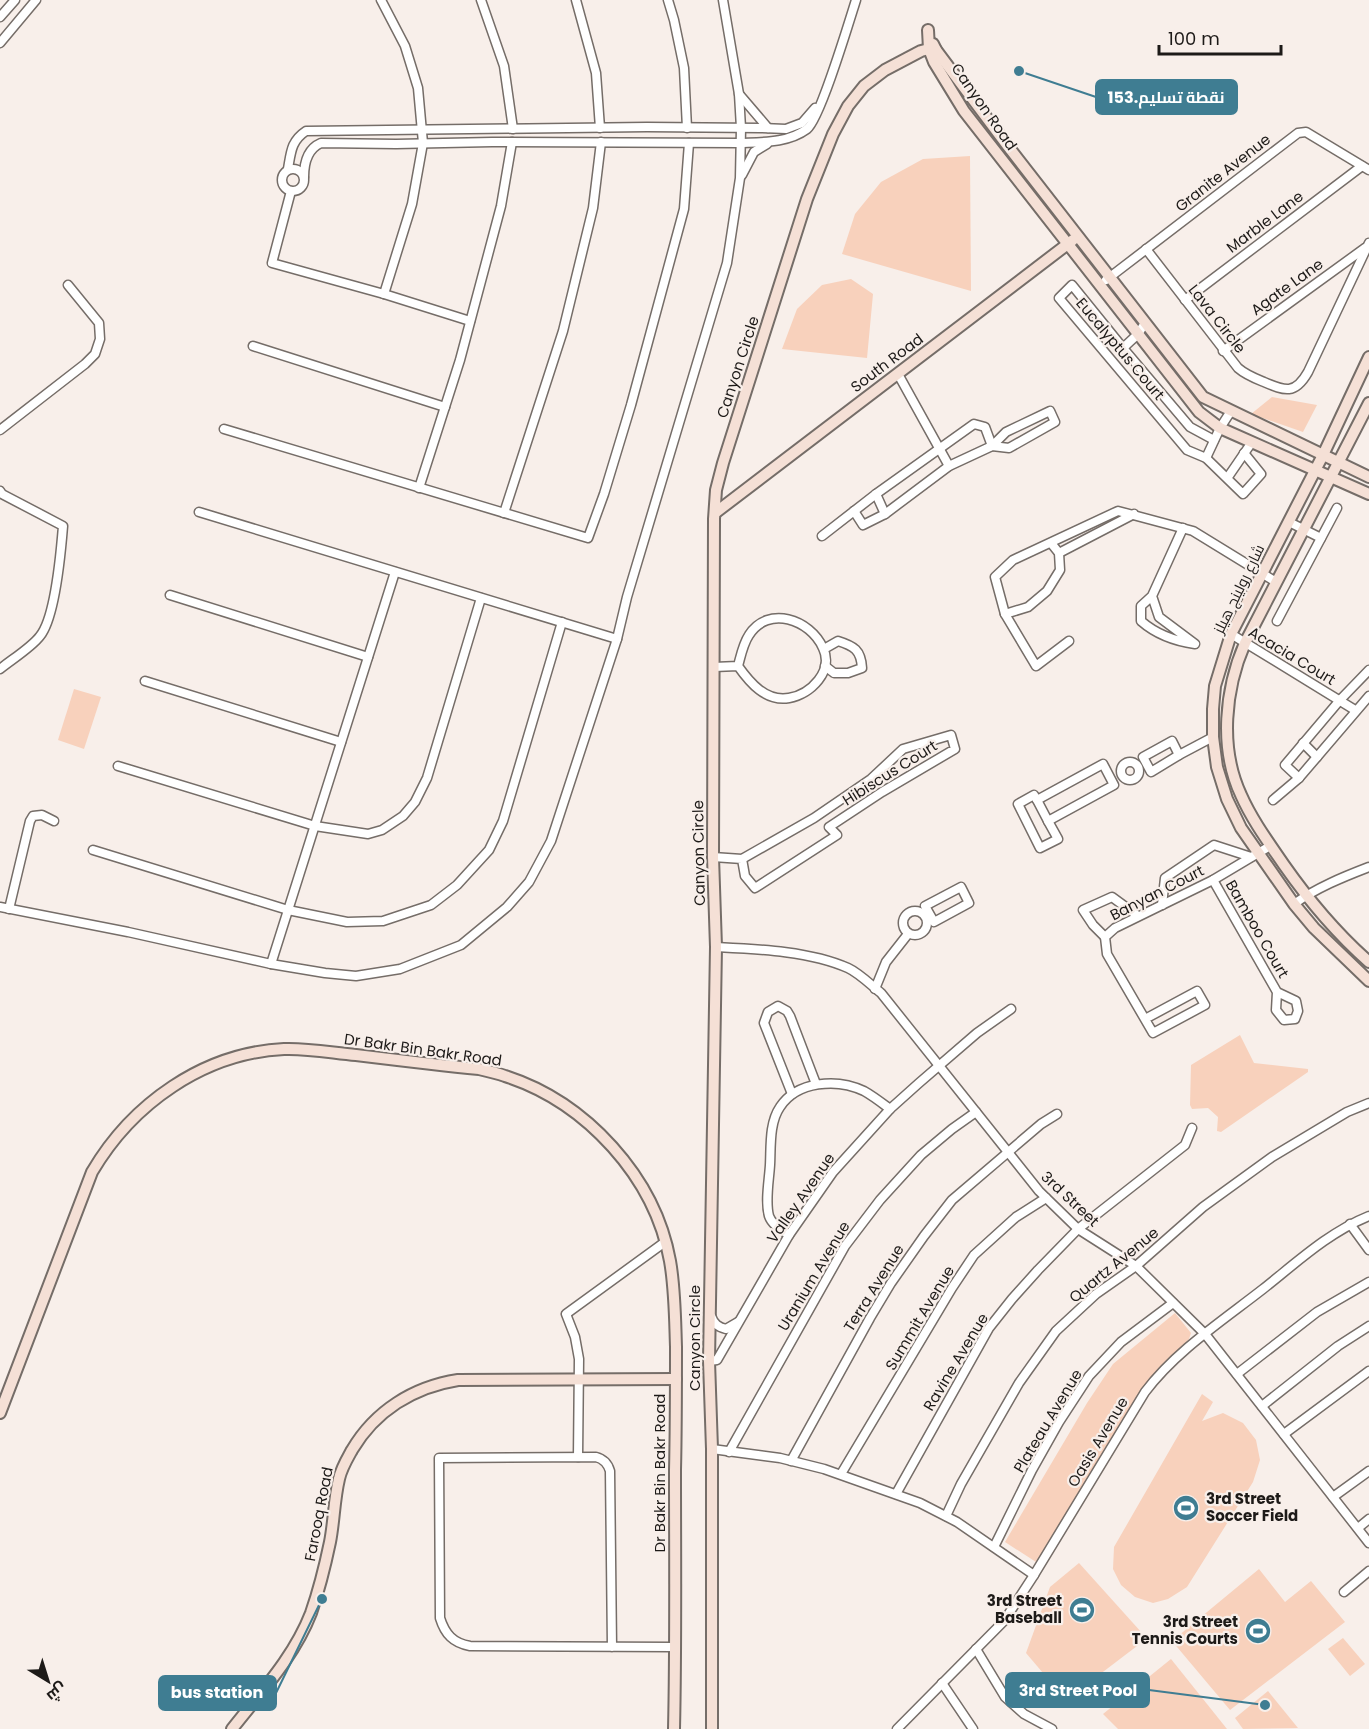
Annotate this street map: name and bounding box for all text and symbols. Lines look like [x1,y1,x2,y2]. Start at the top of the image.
scale bar [1159,18,1280,56]
text: 100 m [1168,26,1220,51]
street label: Canyon Road [947,59,1022,155]
callout: نقطة تسليم.153 [1096,80,1237,114]
text: نقطة تسليم.153 [1108,86,1224,109]
street label: Granite Avenue [1171,129,1275,217]
street label: Marble Lane [1222,186,1307,257]
street label: Agate Lane [1246,253,1327,320]
street label: Lava Circle [1184,280,1251,358]
street label: Eucalyptus Court [1071,293,1169,404]
street label: Canyon Circle [711,313,764,420]
street label: South Road [846,328,927,397]
street label: شارع رولينج هيلز [1207,541,1270,638]
street label: Acacia Court [1245,621,1340,690]
street label: Hibiscus Court [838,735,941,810]
street label: Canyon Circle [687,800,710,906]
street label: Banyan Court [1106,860,1207,925]
street label: Bamboo Court [1221,876,1294,982]
street label: Dr Bakr Bin Bakr Road [343,1028,503,1071]
street label: Valley Avenue [762,1148,840,1247]
street label: 3rd Street [1037,1166,1104,1231]
street label: Uranium Avenue [773,1217,855,1335]
street label: Quartz Avenue [1064,1222,1163,1307]
street label: Terra Avenue [838,1240,909,1335]
street label: Summit Avenue [880,1261,959,1374]
street label: Canyon Circle [684,1285,705,1391]
street label: Ravine Avenue [918,1309,993,1415]
street label: Plateau Avenue [1008,1365,1087,1476]
street label: Dr Bakr Bin Bakr Road [649,1393,670,1553]
street label: Oasis Avenue [1062,1393,1133,1491]
street label: Farooq Road [299,1465,338,1563]
place label: 3rd Street Soccer Field [1206,1488,1298,1526]
sports icon: 3rd Street Soccer Field [1171,1493,1201,1523]
place label: 3rd Street Baseball [987,1590,1062,1628]
sports icon: 3rd Street Baseball [1067,1595,1097,1625]
place label: 3rd Street Tennis Courts [1132,1611,1238,1649]
sports icon: 3rd Street Tennis Courts [1243,1616,1273,1646]
north arrow [18,1651,78,1711]
callout: 3rd Street Pool [1006,1673,1149,1707]
callout: bus station [159,1676,276,1710]
text: ش [42,1677,72,1708]
text: 3rd Street Pool [1019,1679,1137,1702]
text: bus station [171,1681,263,1704]

